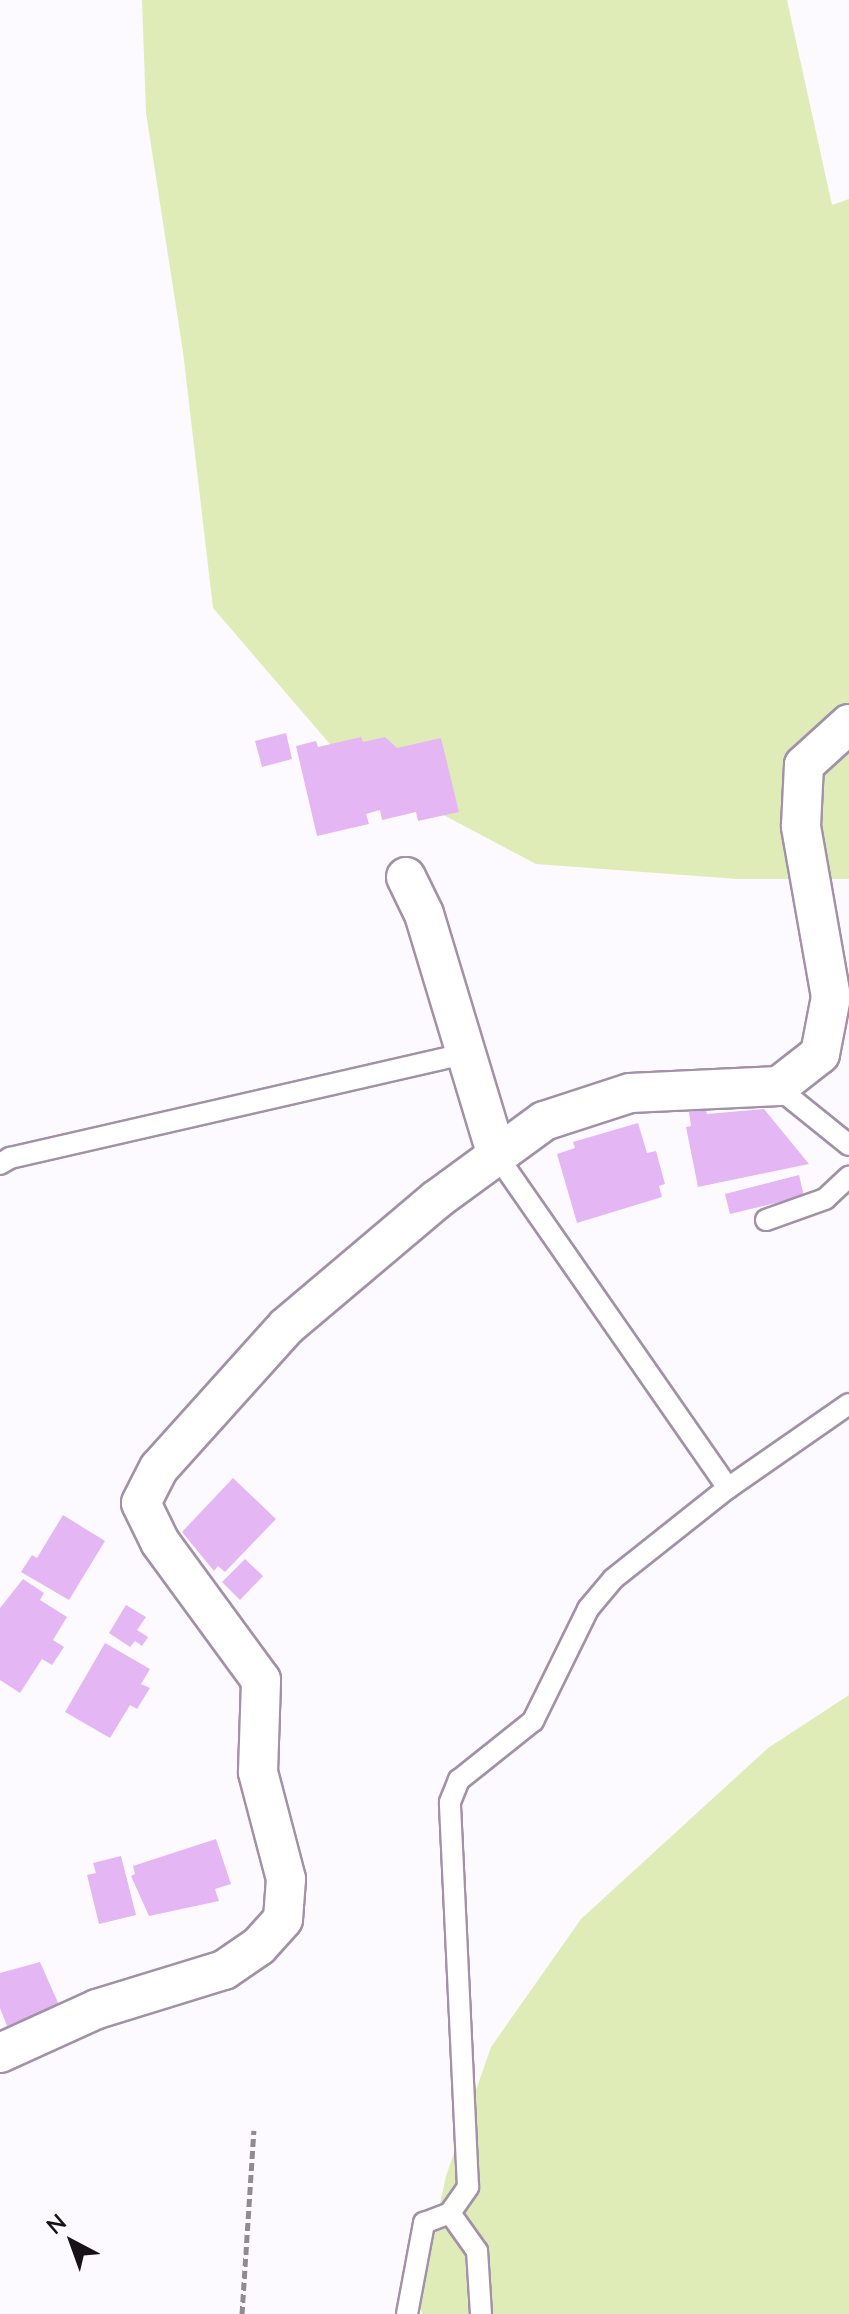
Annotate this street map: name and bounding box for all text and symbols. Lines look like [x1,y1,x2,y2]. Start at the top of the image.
north arrow [32,2202,112,2282]
text: N [41,2208,71,2239]

